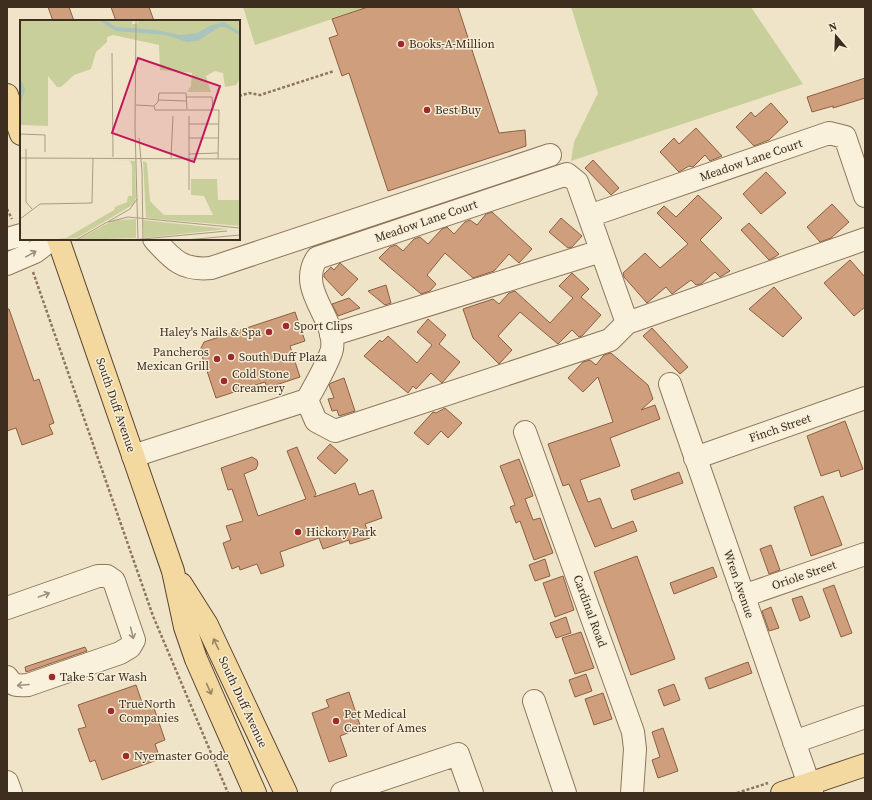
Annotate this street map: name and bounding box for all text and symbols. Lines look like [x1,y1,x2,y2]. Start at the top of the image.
north arrow [816,16,856,56]
text: N [827,19,839,35]
inset map [20,20,240,240]
place label: Books-A-Million [409,36,495,52]
marker: Books-A-Million [396,39,406,49]
place label: Best Buy [435,102,482,118]
marker: Best Buy [422,105,432,115]
street label: Meadow Lane Court [697,135,805,185]
street label: Meadow Lane Court [372,196,480,246]
one-way arrow [25,250,37,257]
place label: Sport Clips [294,318,352,334]
marker: Sport Clips [281,321,291,331]
place label: Haley's Nails & Spa [160,324,262,340]
marker: Haley's Nails & Spa [264,327,274,337]
place label: Pancheros Mexican Grill [136,344,209,374]
place label: South Duff Plaza [239,349,328,365]
marker: South Duff Plaza [226,352,236,362]
marker: Pancheros Mexican Grill [212,354,222,364]
street label: South Duff Avenue [92,356,140,454]
place label: Cold Stone Creamery [232,366,289,396]
marker: Cold Stone Creamery [219,376,229,386]
street label: Finch Street [747,410,813,446]
place label: Hickory Park [306,524,377,540]
marker: Hickory Park [293,527,303,537]
street label: Wren Avenue [720,548,758,620]
street label: Oriole Street [770,556,838,593]
street label: Cardinal Road [570,573,611,650]
one-way arrow [37,591,49,599]
one-way arrow [129,626,136,639]
one-way arrow [212,638,219,650]
street label: South Duff Avenue [215,654,271,750]
place label: Take 5 Car Wash [60,669,147,685]
marker: Take 5 Car Wash [47,672,57,682]
one-way arrow [16,681,29,689]
one-way arrow [206,682,213,694]
place label: TrueNorth Companies [119,696,179,726]
marker: TrueNorth Companies [106,706,116,716]
place label: Pet Medical Center of Ames [344,706,427,736]
marker: Pet Medical Center of Ames [331,716,341,726]
place label: Nyemaster Goode [134,748,229,764]
marker: Nyemaster Goode [121,751,131,761]

